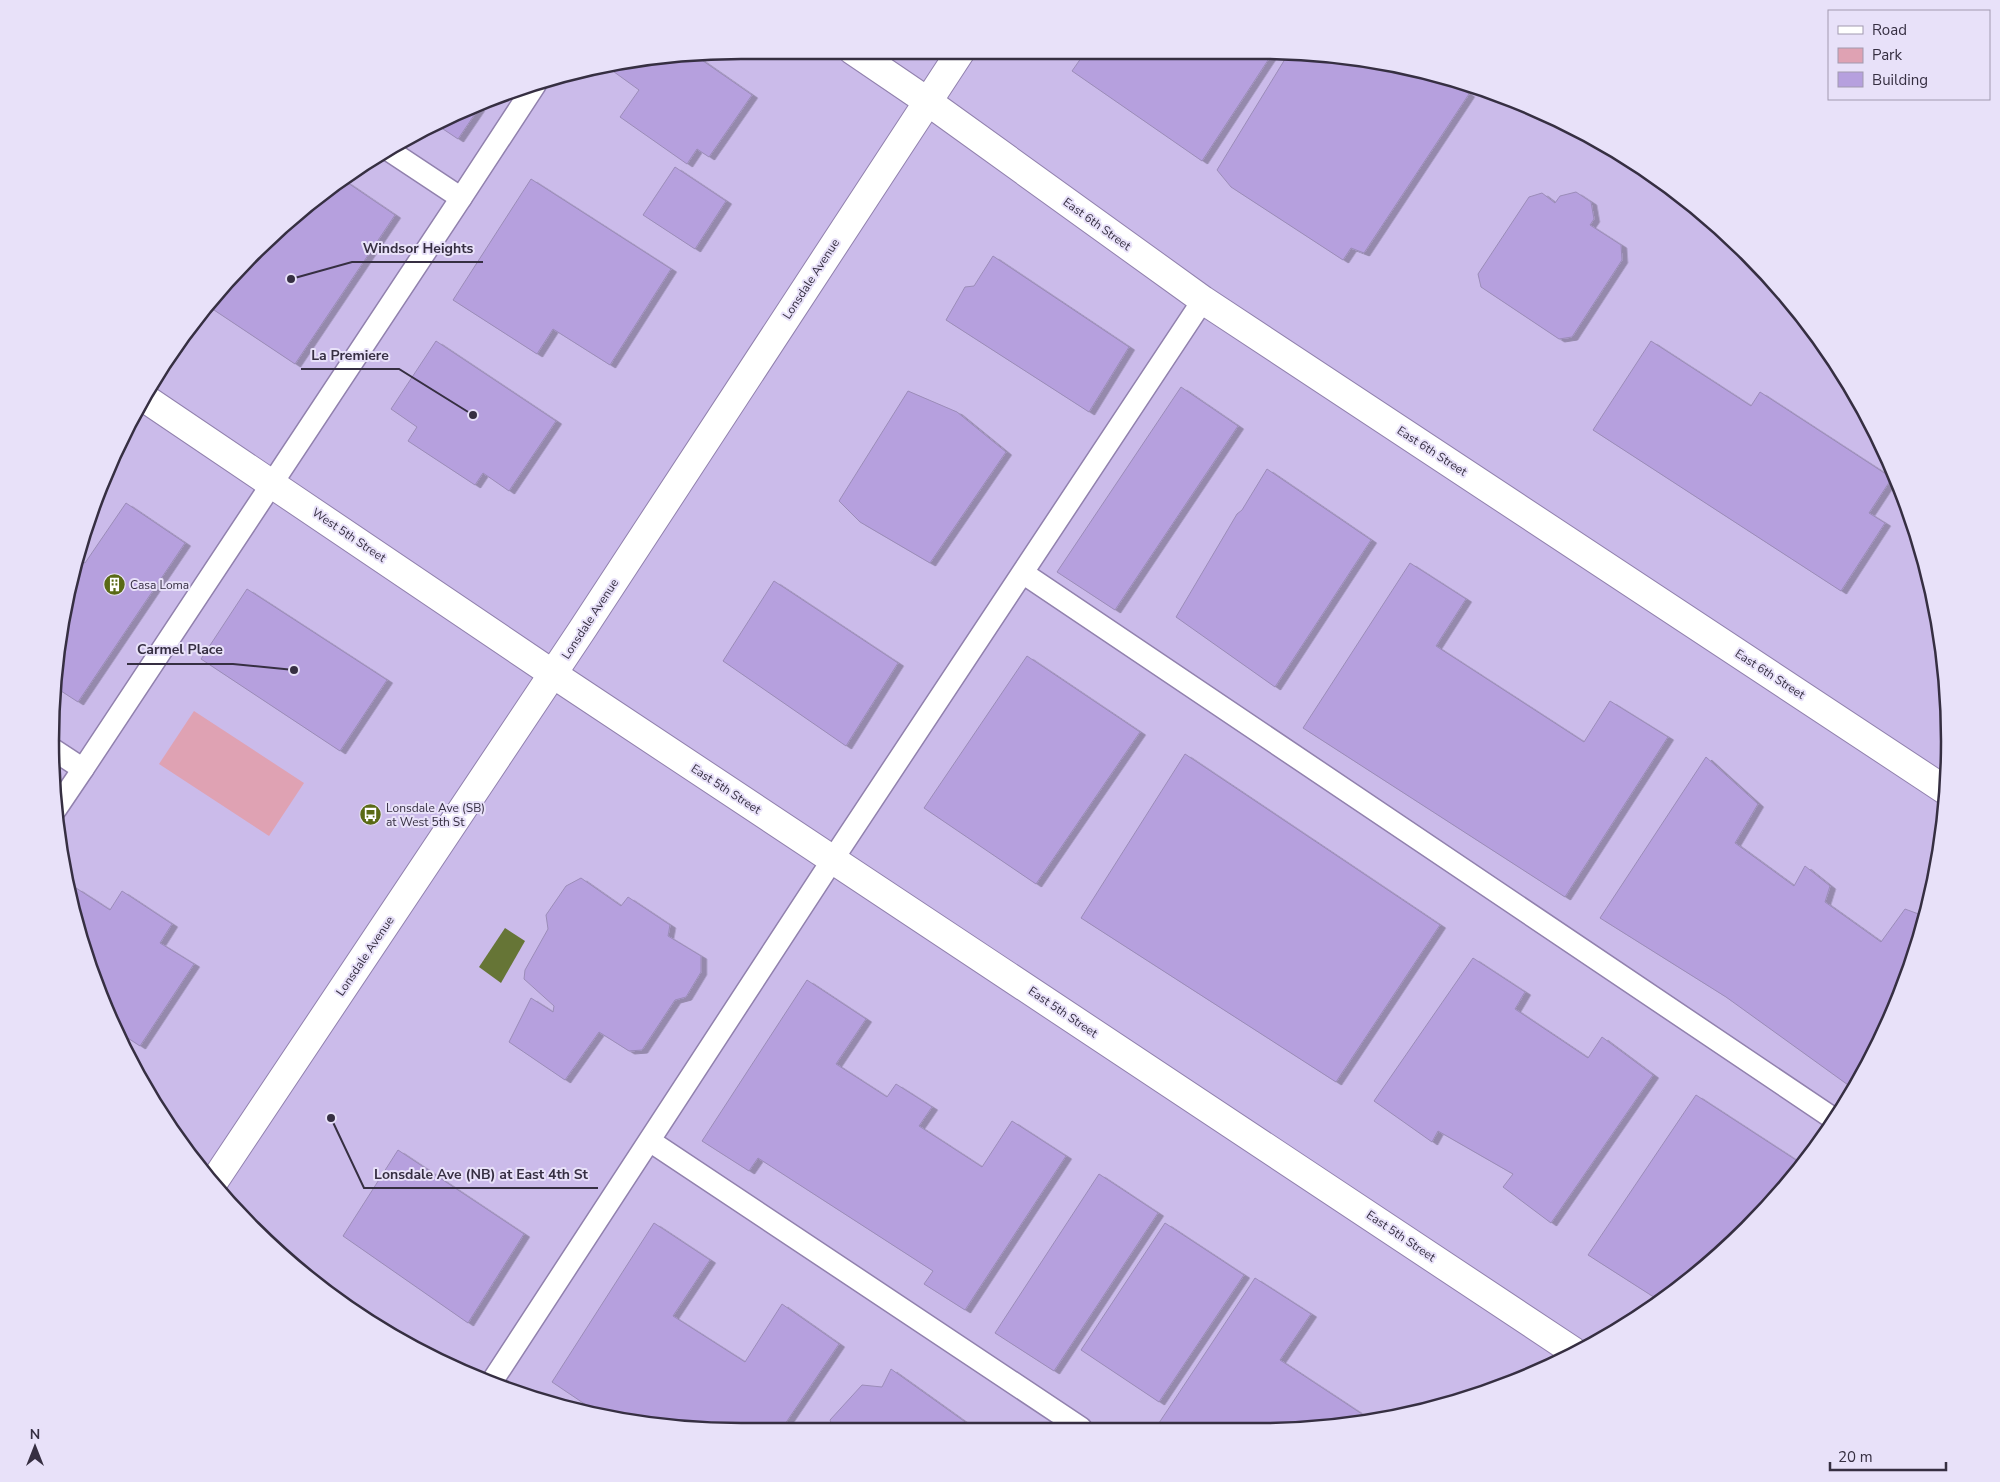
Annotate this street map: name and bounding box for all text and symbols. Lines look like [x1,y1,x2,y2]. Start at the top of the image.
legend [1828,10,1990,100]
text: Road [1872,20,1907,40]
text: Park [1872,45,1902,65]
text: Building [1872,70,1928,90]
street label: East 6th Street [1060,194,1135,255]
callout: Windsor Heights [352,233,483,262]
street label: Lonsdale Avenue [779,236,843,322]
text: Windsor Heights [363,239,474,258]
callout: La Premiere [301,340,399,369]
text: La Premiere [311,346,389,365]
street label: East 6th Street [1394,422,1471,480]
street label: West 5th Street [309,504,390,566]
building icon: Casa Loma [102,573,126,597]
street label: Lonsdale Avenue [558,576,622,662]
place label: Casa Loma [130,577,189,593]
callout: Carmel Place [127,635,233,664]
text: Carmel Place [137,640,223,659]
street label: East 6th Street [1732,645,1809,703]
street label: East 5th Street [688,760,765,818]
place label: Lonsdale Ave (SB) at West 5th St [386,800,485,830]
bus stop icon: Lonsdale Ave (SB) at West 5th St [358,803,382,827]
street label: Lonsdale Avenue [332,913,398,999]
street label: East 5th Street [1025,983,1101,1042]
callout: Lonsdale Ave (NB) at East 4th St [364,1159,598,1188]
text: Lonsdale Ave (NB) at East 4th St [374,1165,589,1184]
street label: East 5th Street [1363,1207,1439,1266]
north arrow [10,1422,60,1472]
text: N [30,1425,40,1444]
scale bar [1830,1440,1946,1472]
text: 20 m [1838,1447,1873,1467]

